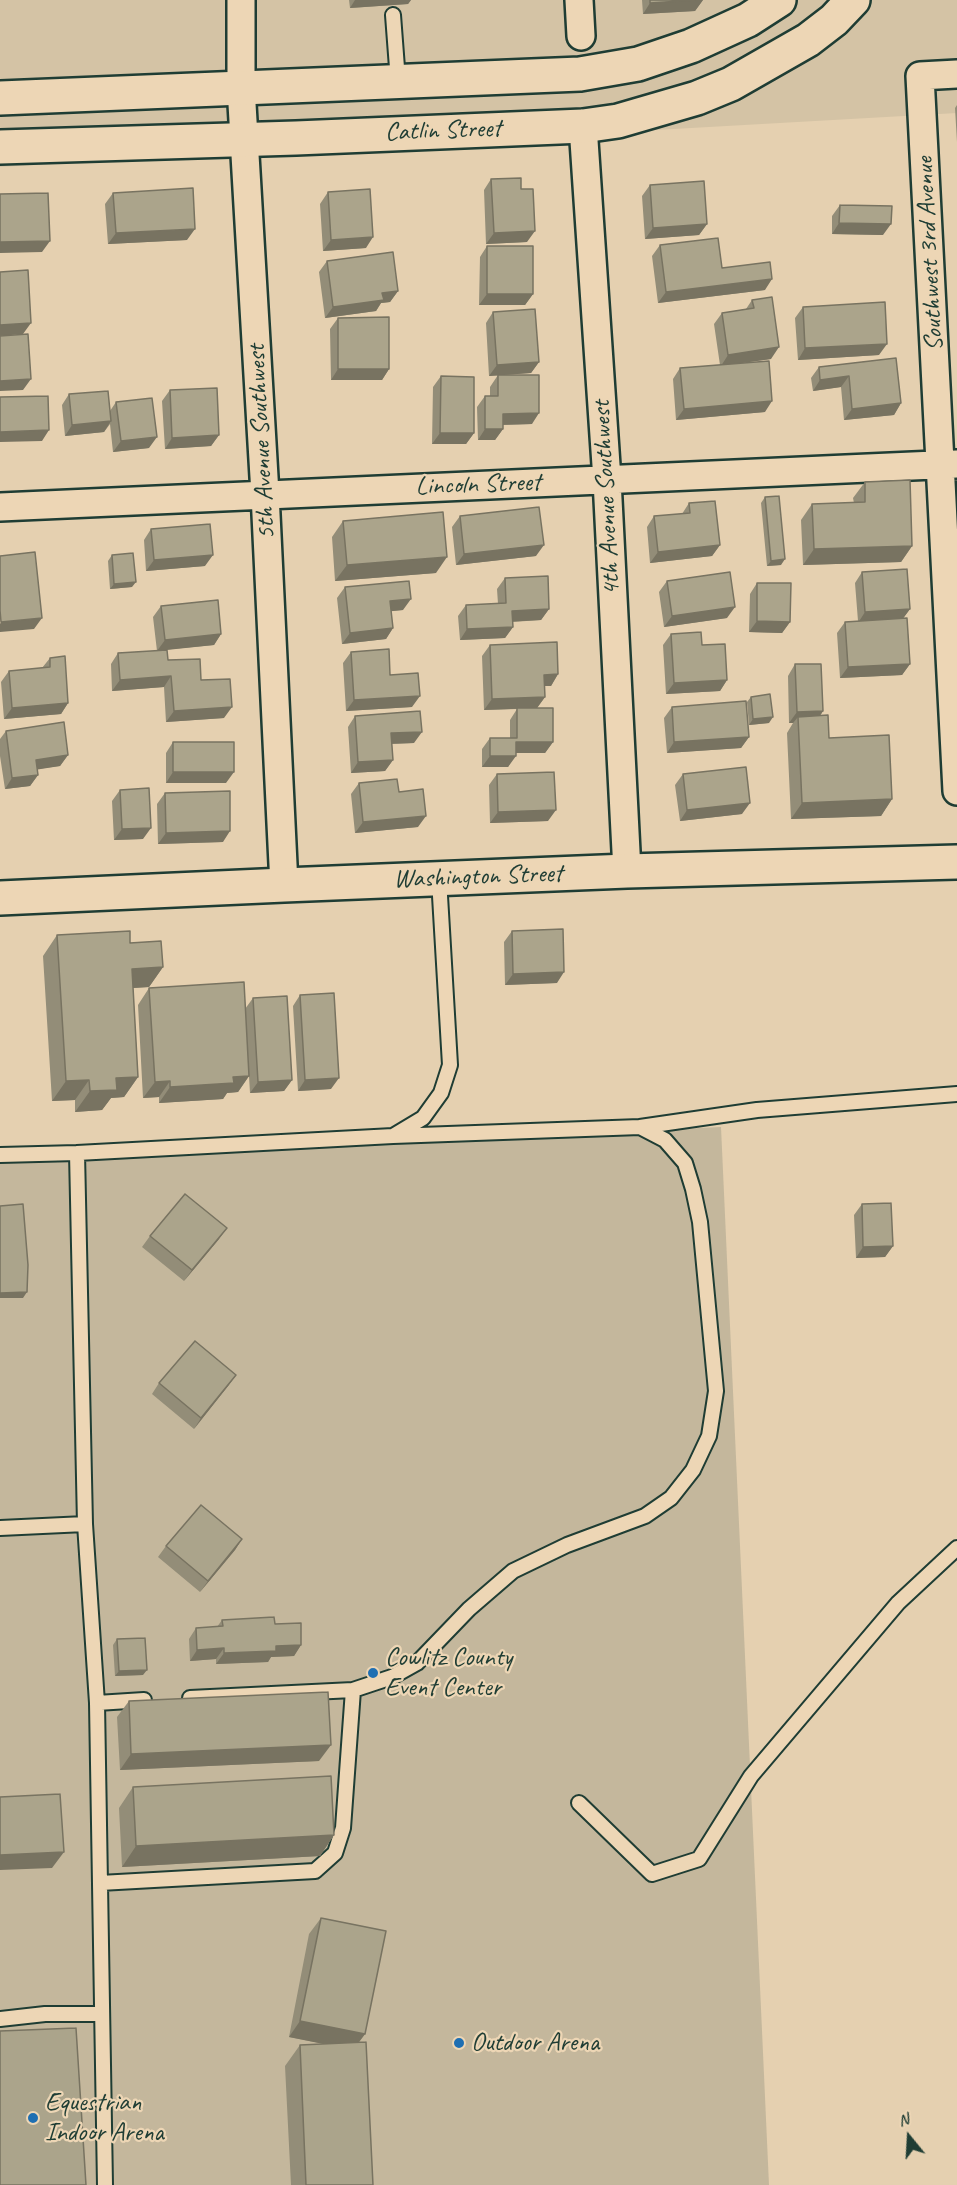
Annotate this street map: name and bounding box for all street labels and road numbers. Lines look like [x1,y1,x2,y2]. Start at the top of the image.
street label: Catlin Street [384,113,502,149]
street label: Southwest 3rd Avenue [909,156,951,352]
street label: 5th Avenue Southwest [241,344,283,540]
street label: 4th Avenue Southwest [586,400,628,596]
street label: Lincoln Street [415,467,541,503]
street label: Washington Street [393,858,563,896]

